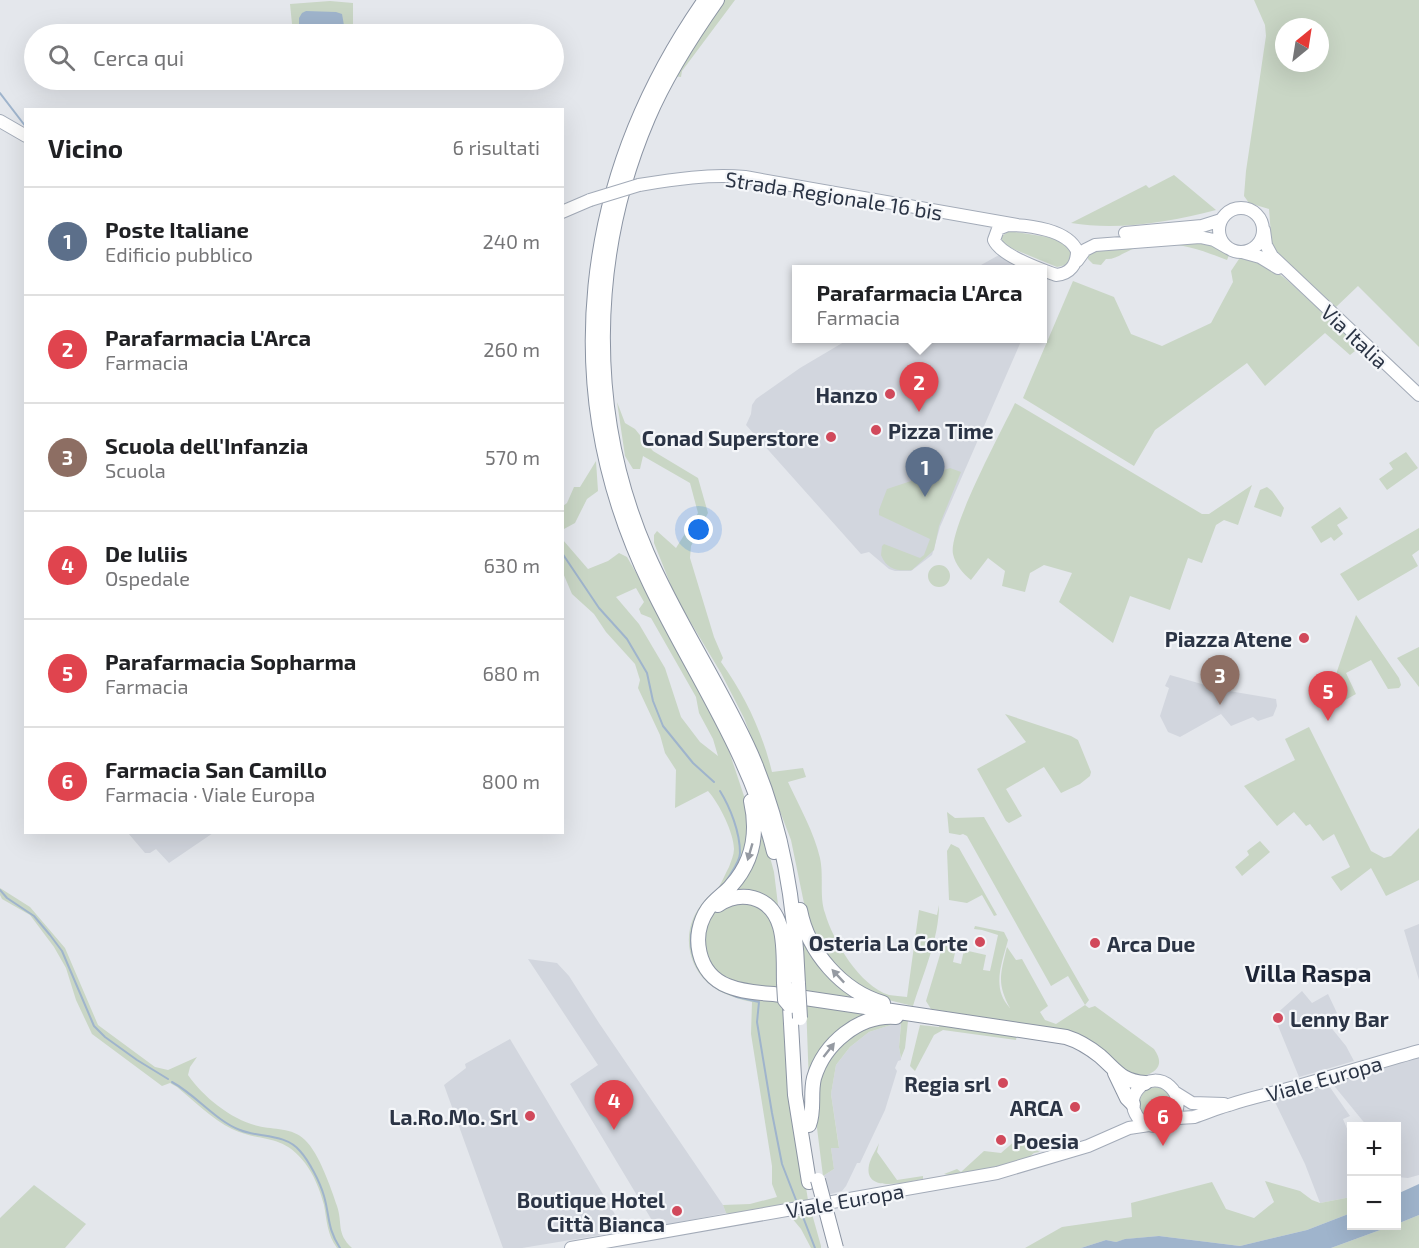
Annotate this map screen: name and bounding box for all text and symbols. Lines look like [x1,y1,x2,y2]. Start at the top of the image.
north arrow [1275,18,1329,72]
search box [24,24,564,90]
icon: search [45,41,78,74]
text: Cerca qui [93,44,184,70]
text: Vicino [48,132,123,163]
text: 6 risultati [453,135,540,159]
street label: Strada Regionale 16 bis [724,165,944,225]
text: Poste Italiane [105,216,249,242]
text: 1 [63,229,72,253]
text: 240 m [482,229,540,253]
text: Edificio pubblico [105,242,253,266]
popup [792,265,1047,343]
text: Parafarmacia L'Arca [816,279,1023,305]
street label: Via Italia [1316,299,1394,373]
text: Farmacia [816,305,900,329]
text: Parafarmacia L'Arca [105,324,311,350]
text: 2 [62,337,73,361]
text: 260 m [483,337,540,361]
text: Farmacia [105,350,189,374]
pin: 2 [900,362,938,412]
place label: Hanzo [816,382,878,407]
marker: Hanzo [883,387,897,401]
place label: Pizza Time [888,418,994,443]
marker: Pizza Time [869,423,883,437]
place label: Conad Superstore [642,425,819,450]
marker: Conad Superstore [824,430,838,444]
text: Scuola dell'Infanzia [105,432,308,458]
text: 3 [62,445,73,469]
text: 570 m [485,445,540,469]
pin: 1 [906,448,944,497]
text: Scuola [105,458,166,482]
your location [684,515,713,544]
text: De Iuliis [105,540,188,566]
text: 4 [61,553,74,577]
text: 630 m [483,553,540,577]
text: Ospedale [105,566,190,590]
place label: Piazza Atene [1165,626,1292,651]
marker: Piazza Atene [1297,631,1311,645]
text: Parafarmacia Sopharma [105,648,356,674]
pin: 3 [1200,656,1240,705]
text: 5 [62,661,73,685]
text: 680 m [482,661,540,685]
pin: 5 [1308,672,1348,721]
text: Farmacia [105,674,189,698]
text: Farmacia San Camillo [105,756,327,782]
text: 6 [62,769,73,793]
text: 800 m [482,769,540,793]
text: Farmacia · Viale Europa [105,782,315,806]
one-way arrow [745,843,754,861]
place label: Osteria La Corte [809,930,968,955]
place label: Arca Due [1107,931,1195,956]
marker: Osteria La Corte [973,935,987,949]
marker: Arca Due [1088,936,1102,950]
district label: Villa Raspa [1245,958,1371,987]
one-way arrow [832,969,845,984]
place label: Lenny Bar [1290,1006,1389,1032]
marker: Lenny Bar [1271,1011,1285,1025]
one-way arrow [823,1043,835,1058]
street label: Viale Europa [1263,1050,1385,1106]
place label: Regia srl [904,1071,991,1096]
marker: Regia srl [996,1076,1010,1090]
pin: 4 [594,1080,634,1130]
place label: ARCA [1010,1095,1063,1120]
pin: 6 [1144,1096,1182,1146]
marker: ARCA [1068,1100,1082,1114]
place label: La.Ro.Mo. Srl [389,1104,518,1129]
marker: La.Ro.Mo. Srl [523,1109,537,1123]
map controls [1347,1122,1401,1230]
button: + [1347,1122,1401,1176]
place label: Poesia [1013,1128,1079,1153]
marker: Poesia [994,1133,1008,1147]
button: − [1347,1176,1401,1230]
street label: Viale Europa [784,1177,906,1223]
place label: Boutique Hotel Città Bianca [517,1187,665,1236]
marker: Boutique Hotel Città Bianca [670,1204,684,1218]

